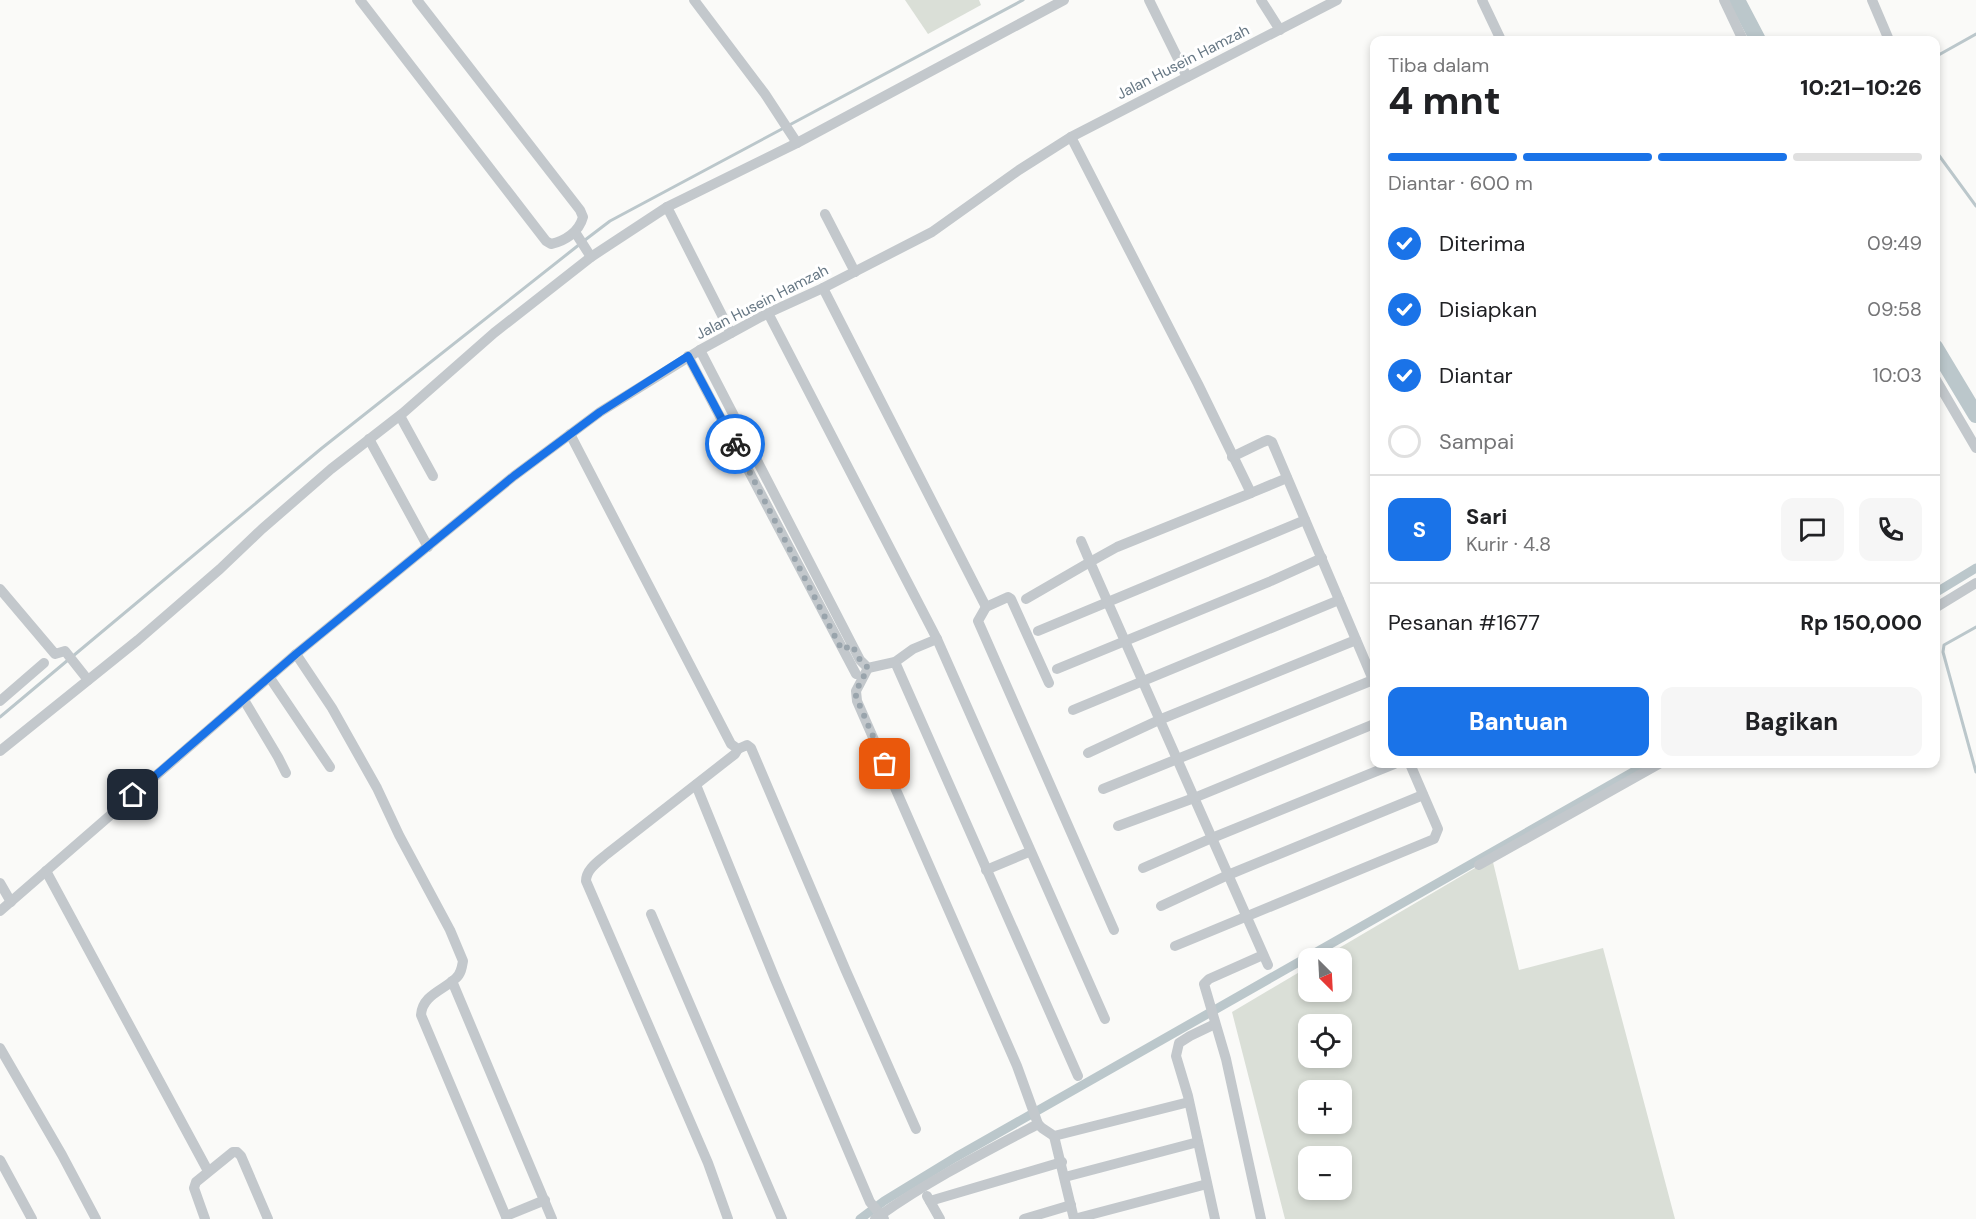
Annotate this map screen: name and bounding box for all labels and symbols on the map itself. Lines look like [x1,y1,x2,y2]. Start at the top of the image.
street label: Jalan Husein Hamzah [1113,20,1253,104]
street label: Jalan Husein Hamzah [692,260,832,344]
courier [705,414,765,474]
pin [859,738,910,789]
pin [107,769,158,820]
north arrow [1298,948,1352,1002]

